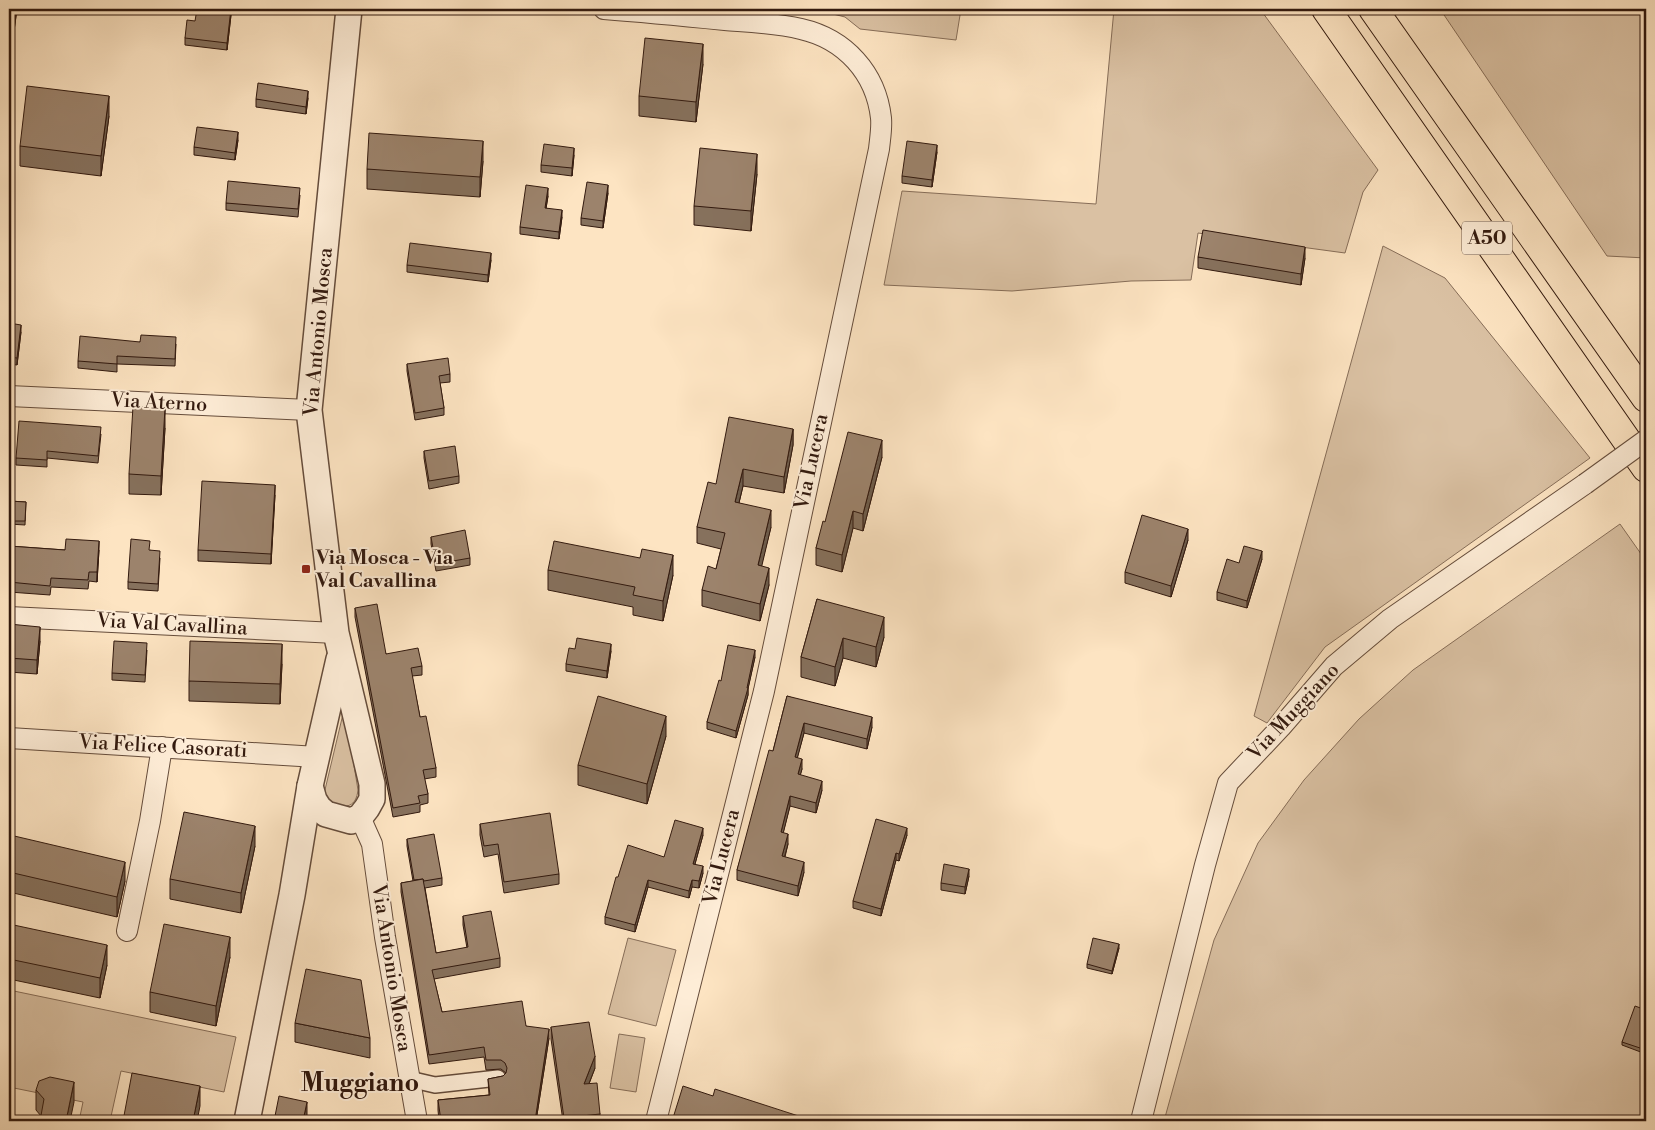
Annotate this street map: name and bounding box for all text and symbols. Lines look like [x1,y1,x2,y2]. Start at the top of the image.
road number: A50 [1462,222,1512,254]
street label: Via Antonio Mosca [299,246,339,419]
street label: Via Aterno [109,388,208,418]
street label: Via Lucera [789,411,835,513]
place label: Via Mosca - Via Val Cavallina [315,546,453,594]
marker: Via Mosca - Via Val Cavallina [300,563,312,575]
street label: Via Val Cavallina [95,609,249,641]
street label: Via Muggiano [1242,658,1345,766]
street label: Via Felice Casorati [77,730,248,764]
street label: Via Lucera [698,806,746,908]
street label: Via Antonio Mosca [365,881,417,1055]
district label: Muggiano [301,1068,419,1099]

